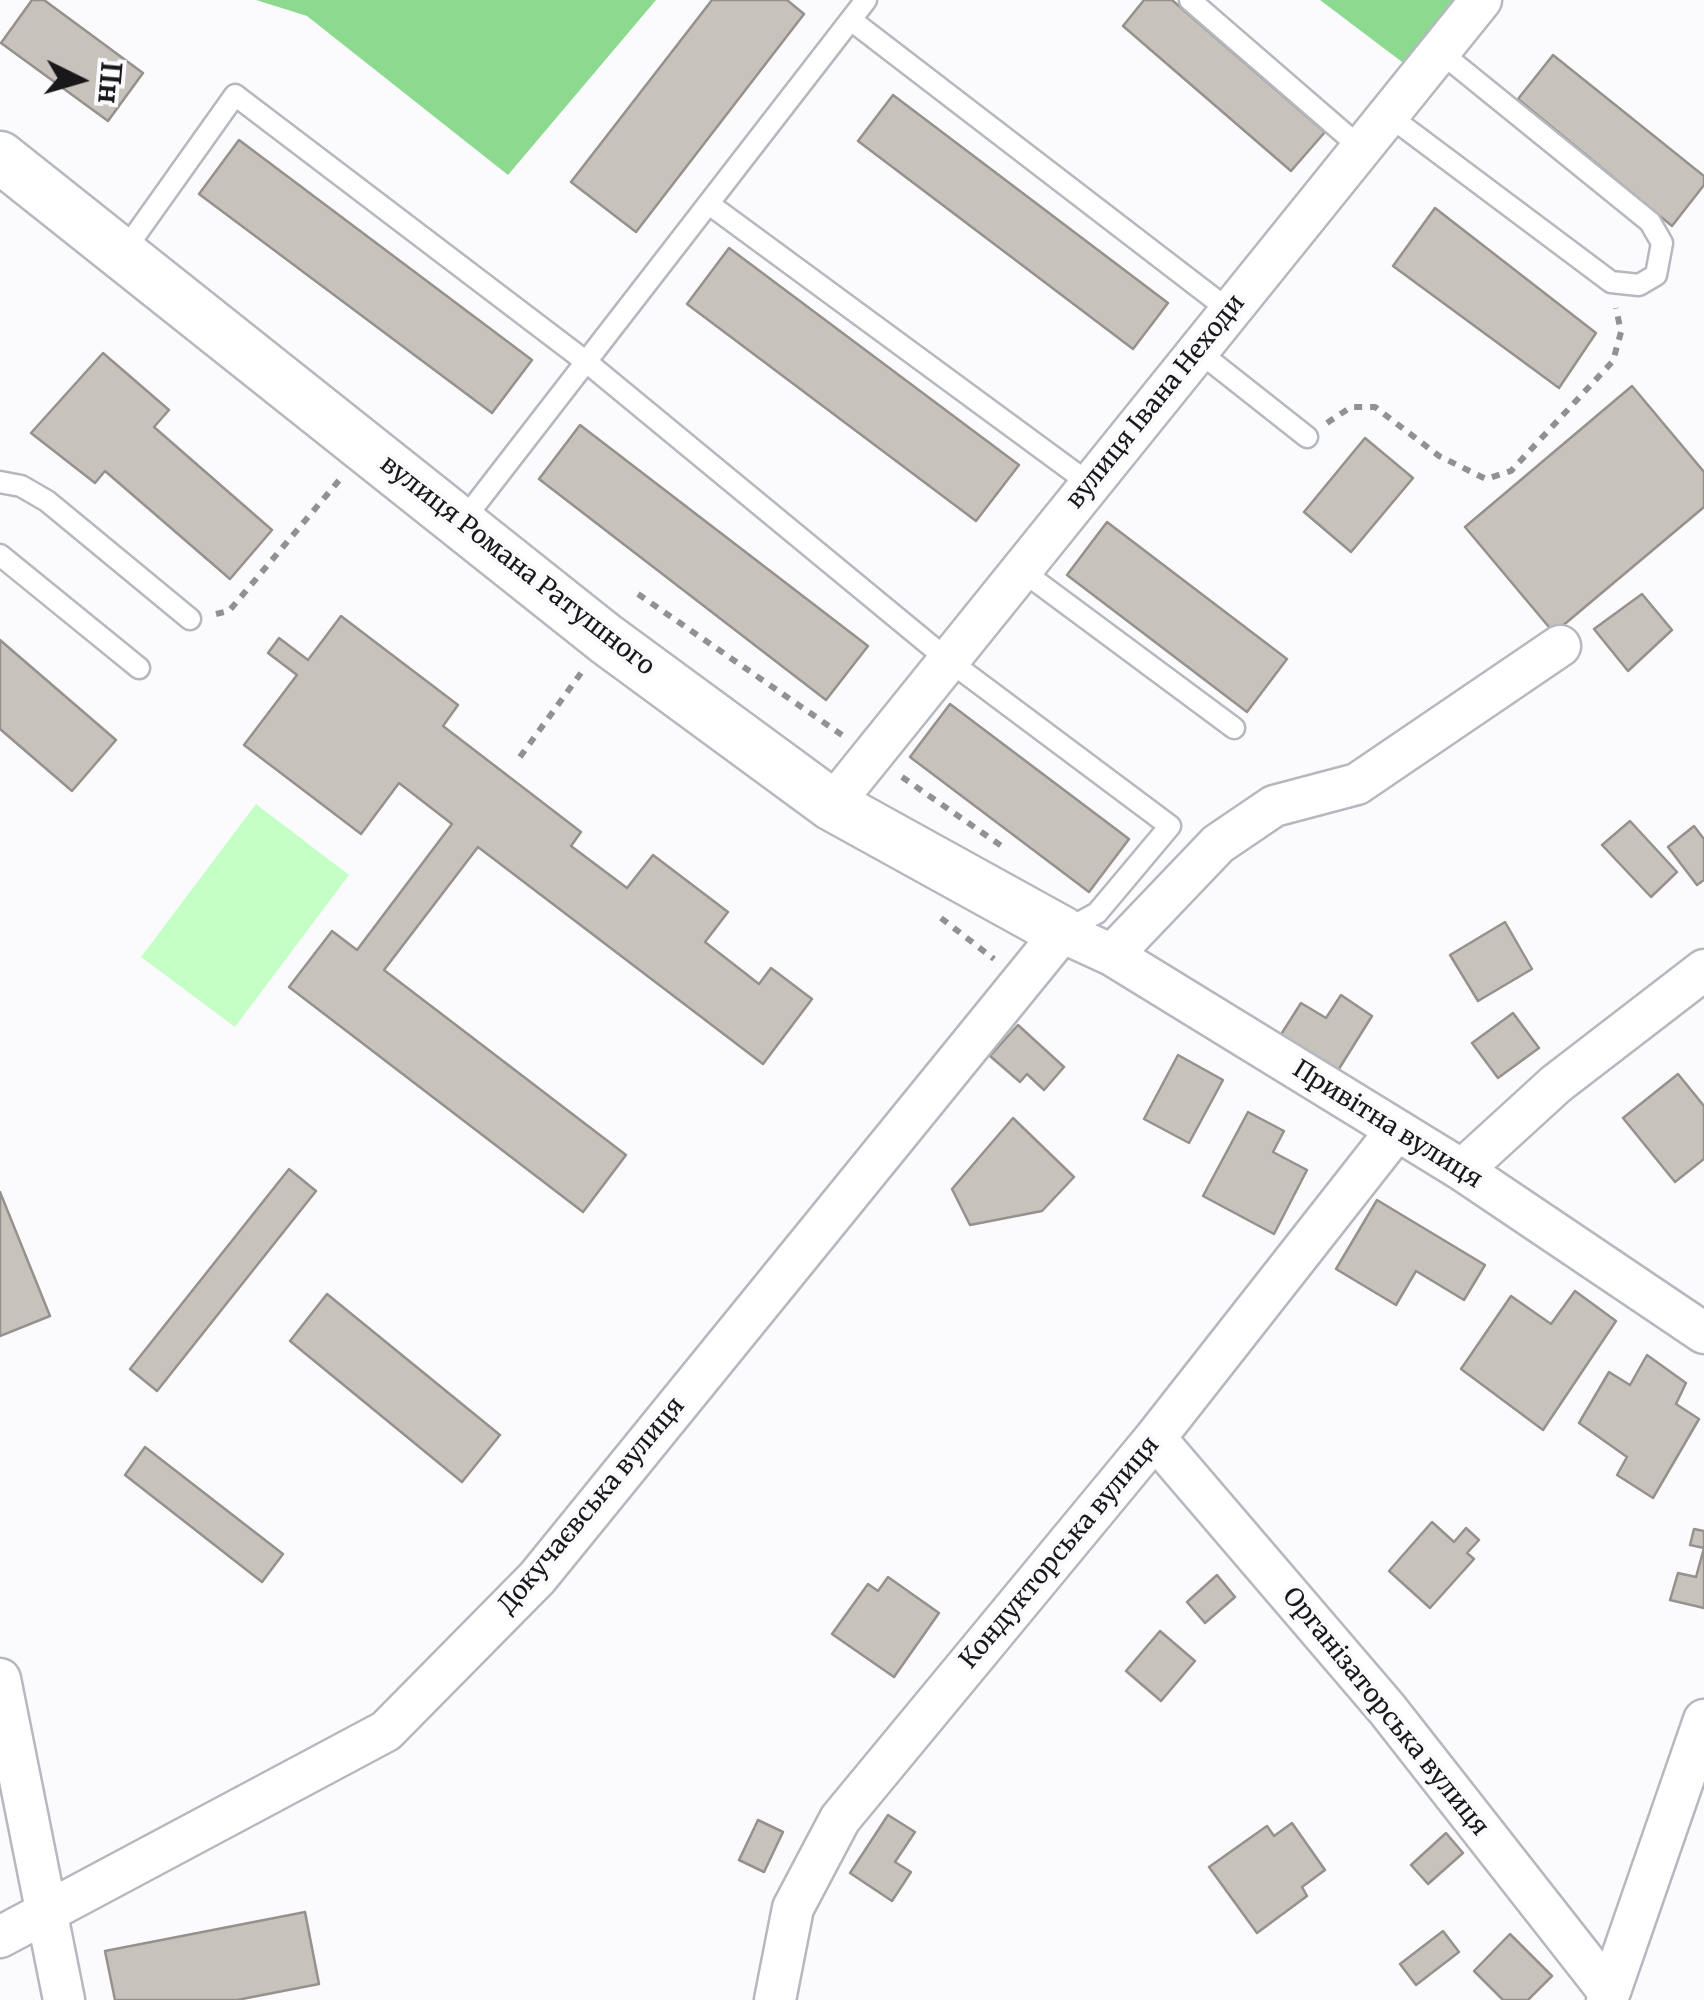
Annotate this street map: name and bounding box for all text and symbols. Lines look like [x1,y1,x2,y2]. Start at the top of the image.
north arrow [30,30,130,130]
text: Пн [90,60,130,105]
street label: вулиця Івана Неходи [1060,289,1252,515]
street label: вулиця Романа Ратушного [374,450,660,682]
street label: Привітна вулиця [1287,1055,1487,1195]
street label: Докучаєвська вулиця [493,1392,691,1620]
street label: Кондукторська вулиця [954,1431,1166,1675]
street label: Організаторська вулиця [1276,1582,1494,1842]

